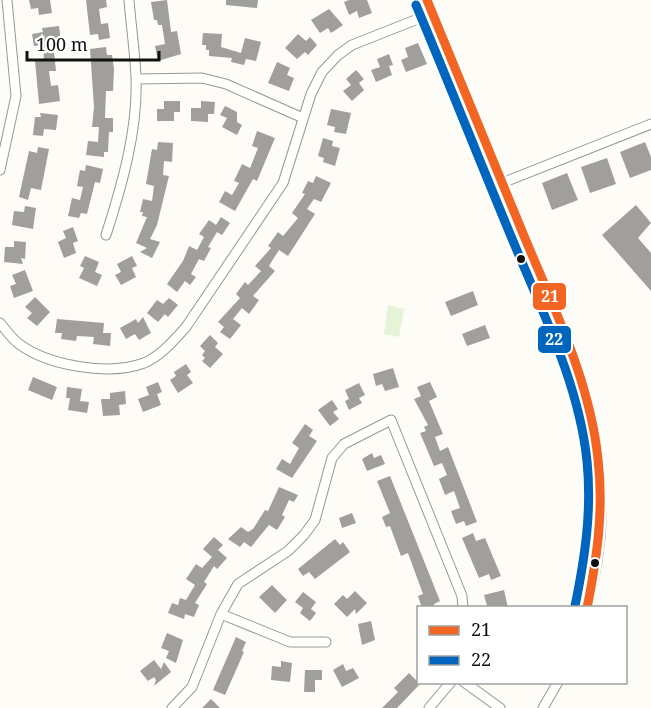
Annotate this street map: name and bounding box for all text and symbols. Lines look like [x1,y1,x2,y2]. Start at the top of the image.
scale bar [27,24,159,62]
text: 100 m [36,32,88,56]
unlabelled marker [515,253,527,265]
line badge: 21 [532,282,567,311]
text: 21 [541,285,559,307]
line badge: 22 [537,325,572,354]
text: 22 [545,328,563,350]
unlabelled marker [589,557,601,569]
legend [417,606,627,684]
text: 21 [471,617,491,641]
text: 22 [471,647,491,671]

